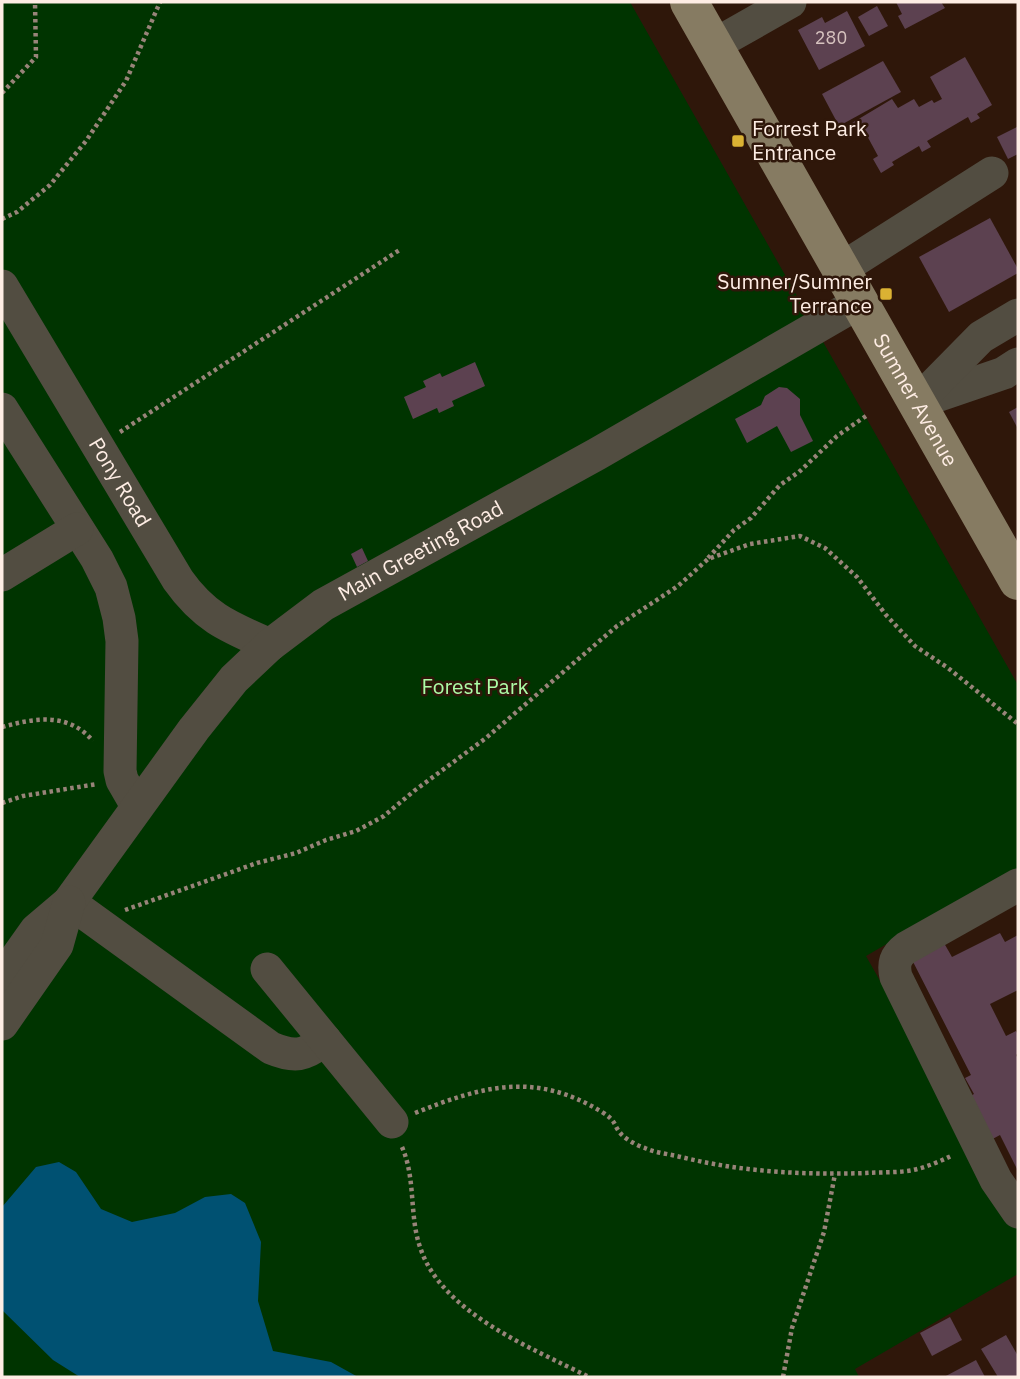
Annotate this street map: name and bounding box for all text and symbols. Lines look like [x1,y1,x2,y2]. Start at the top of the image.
house number: 280 [815,26,847,49]
place label: Forrest Park Entrance [752,114,867,166]
marker: Forrest Park Entrance [730,133,746,149]
place label: Sumner/Sumner Terrance [717,267,872,319]
marker: Sumner/Sumner Terrance [878,286,894,302]
street label: Sumner Avenue [867,328,965,471]
street label: Pony Road [83,432,158,532]
street label: Main Greeting Road [333,493,508,607]
park label: Forest Park [421,672,529,700]

